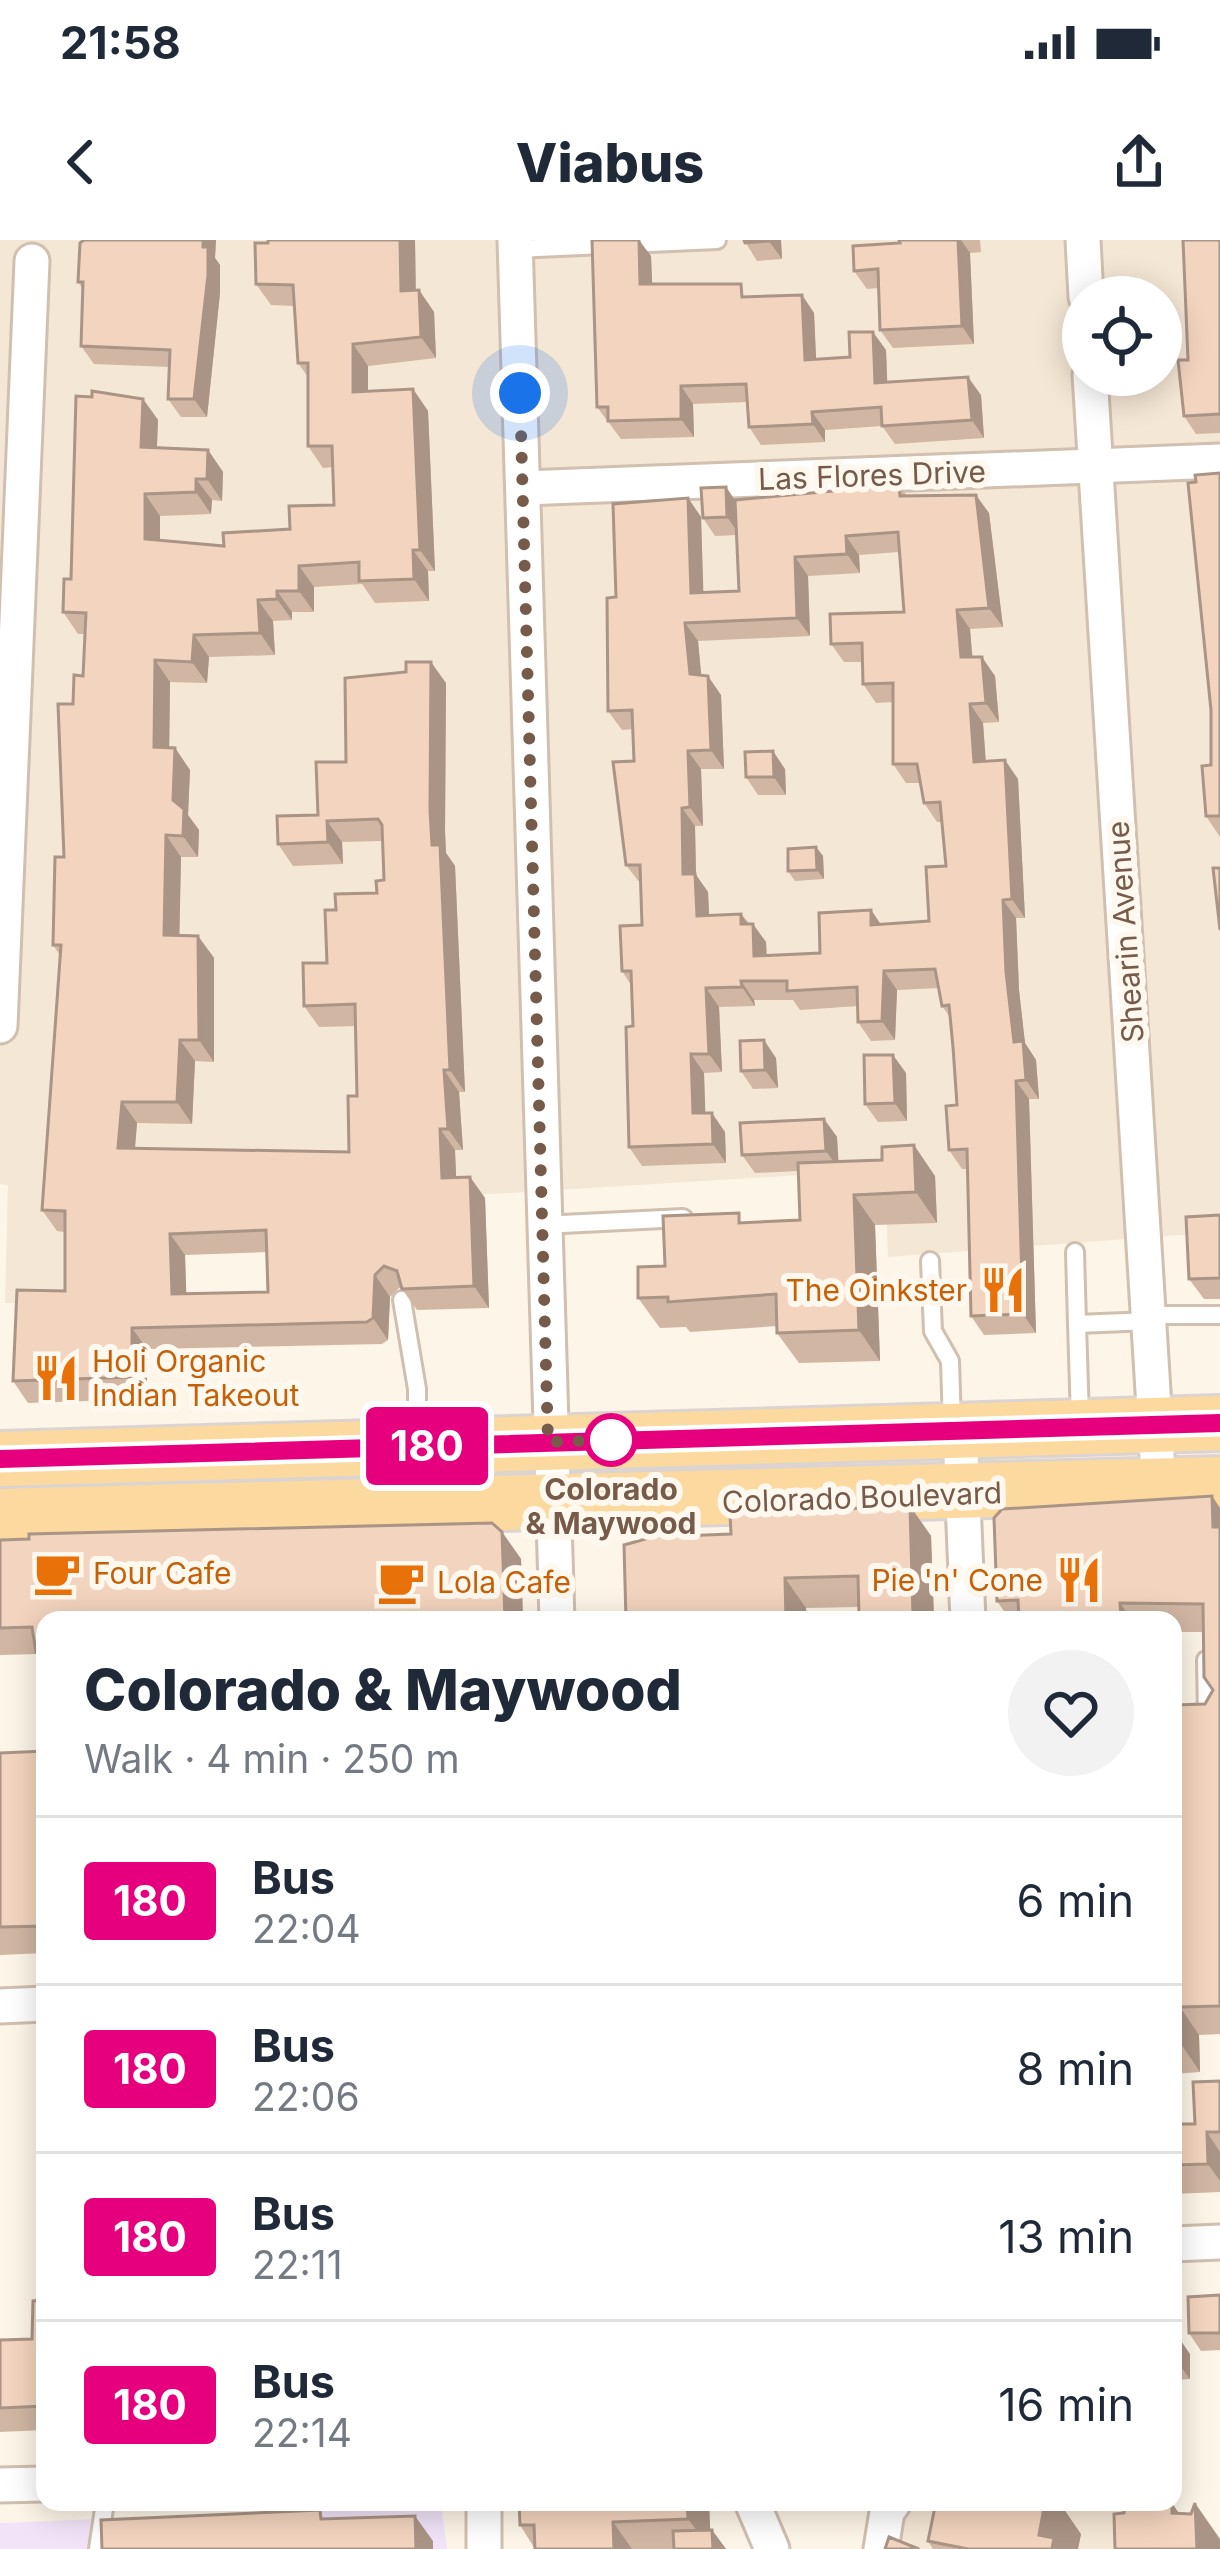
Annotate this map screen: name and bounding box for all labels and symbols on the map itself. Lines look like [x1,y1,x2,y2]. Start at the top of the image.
your location [490,363,550,423]
street label: Las Flores Drive [757,453,987,497]
street label: Shearin Avenue [1099,820,1151,1044]
restaurant icon: The Oinkster [978,1265,1028,1315]
place label: The Oinkster [785,1272,967,1308]
place label: Holi Organic Indian Takeout [92,1343,299,1413]
restaurant icon: Holi Organic Indian Takeout [31,1353,81,1403]
line badge: 180 [358,1407,496,1485]
marker: Colorado & Maywood [586,1415,636,1465]
place label: Colorado & Maywood [526,1471,696,1541]
street label: Colorado Boulevard [721,1474,1003,1520]
cafe icon: Four Cafe [32,1548,82,1598]
place label: Four Cafe [93,1555,231,1591]
restaurant icon: Pie 'n' Cone [1054,1555,1104,1605]
cafe icon: Lola Cafe [376,1557,426,1607]
place label: Pie 'n' Cone [871,1562,1043,1598]
place label: Lola Cafe [437,1564,571,1600]

